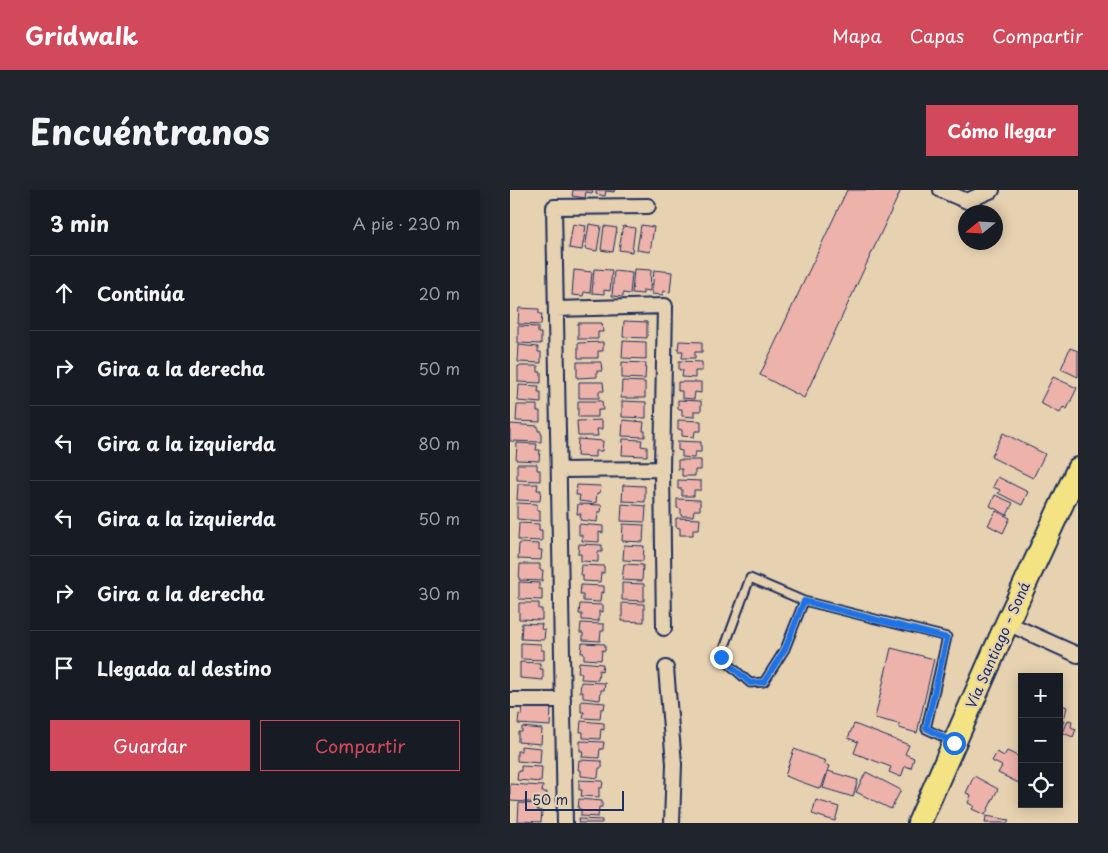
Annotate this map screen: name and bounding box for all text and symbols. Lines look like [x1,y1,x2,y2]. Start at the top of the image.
text: Gridwalk [25,17,138,53]
text: Mapa [832,22,882,49]
text: Capas [910,22,964,49]
text: Compartir [992,22,1083,49]
text: Encuéntranos [30,104,270,157]
button: Cómo llegar [926,105,1078,156]
north arrow [958,205,1003,250]
text: 3 min [50,207,109,239]
text: A pie · 230 m [353,211,460,235]
icon: ahead [50,279,78,307]
text: Continúa [97,279,185,307]
text: 20 m [419,281,460,305]
icon: right [50,354,78,382]
text: Gira a la derecha [97,354,265,382]
text: 50 m [419,356,460,380]
icon: left [50,429,78,457]
text: Gira a la izquierda [97,429,276,457]
text: 80 m [418,431,460,455]
icon: left [50,504,78,532]
text: Gira a la izquierda [97,504,276,532]
text: 50 m [419,506,460,530]
street label: Vía Santiago - Soná [960,578,1035,711]
icon: right [50,579,78,607]
text: Gira a la derecha [97,579,265,607]
text: 30 m [418,581,460,605]
route end [710,646,733,669]
icon: arrive [50,654,78,682]
text: Llegada al destino [97,654,271,682]
map controls [1018,673,1063,808]
button: + [1018,673,1063,718]
button: − [1018,718,1063,763]
button: Guardar [50,720,250,771]
button: Compartir [260,720,460,771]
route start [943,732,966,755]
button: locate [1018,763,1063,808]
scale bar [525,788,624,811]
text: 50 m [532,789,568,810]

